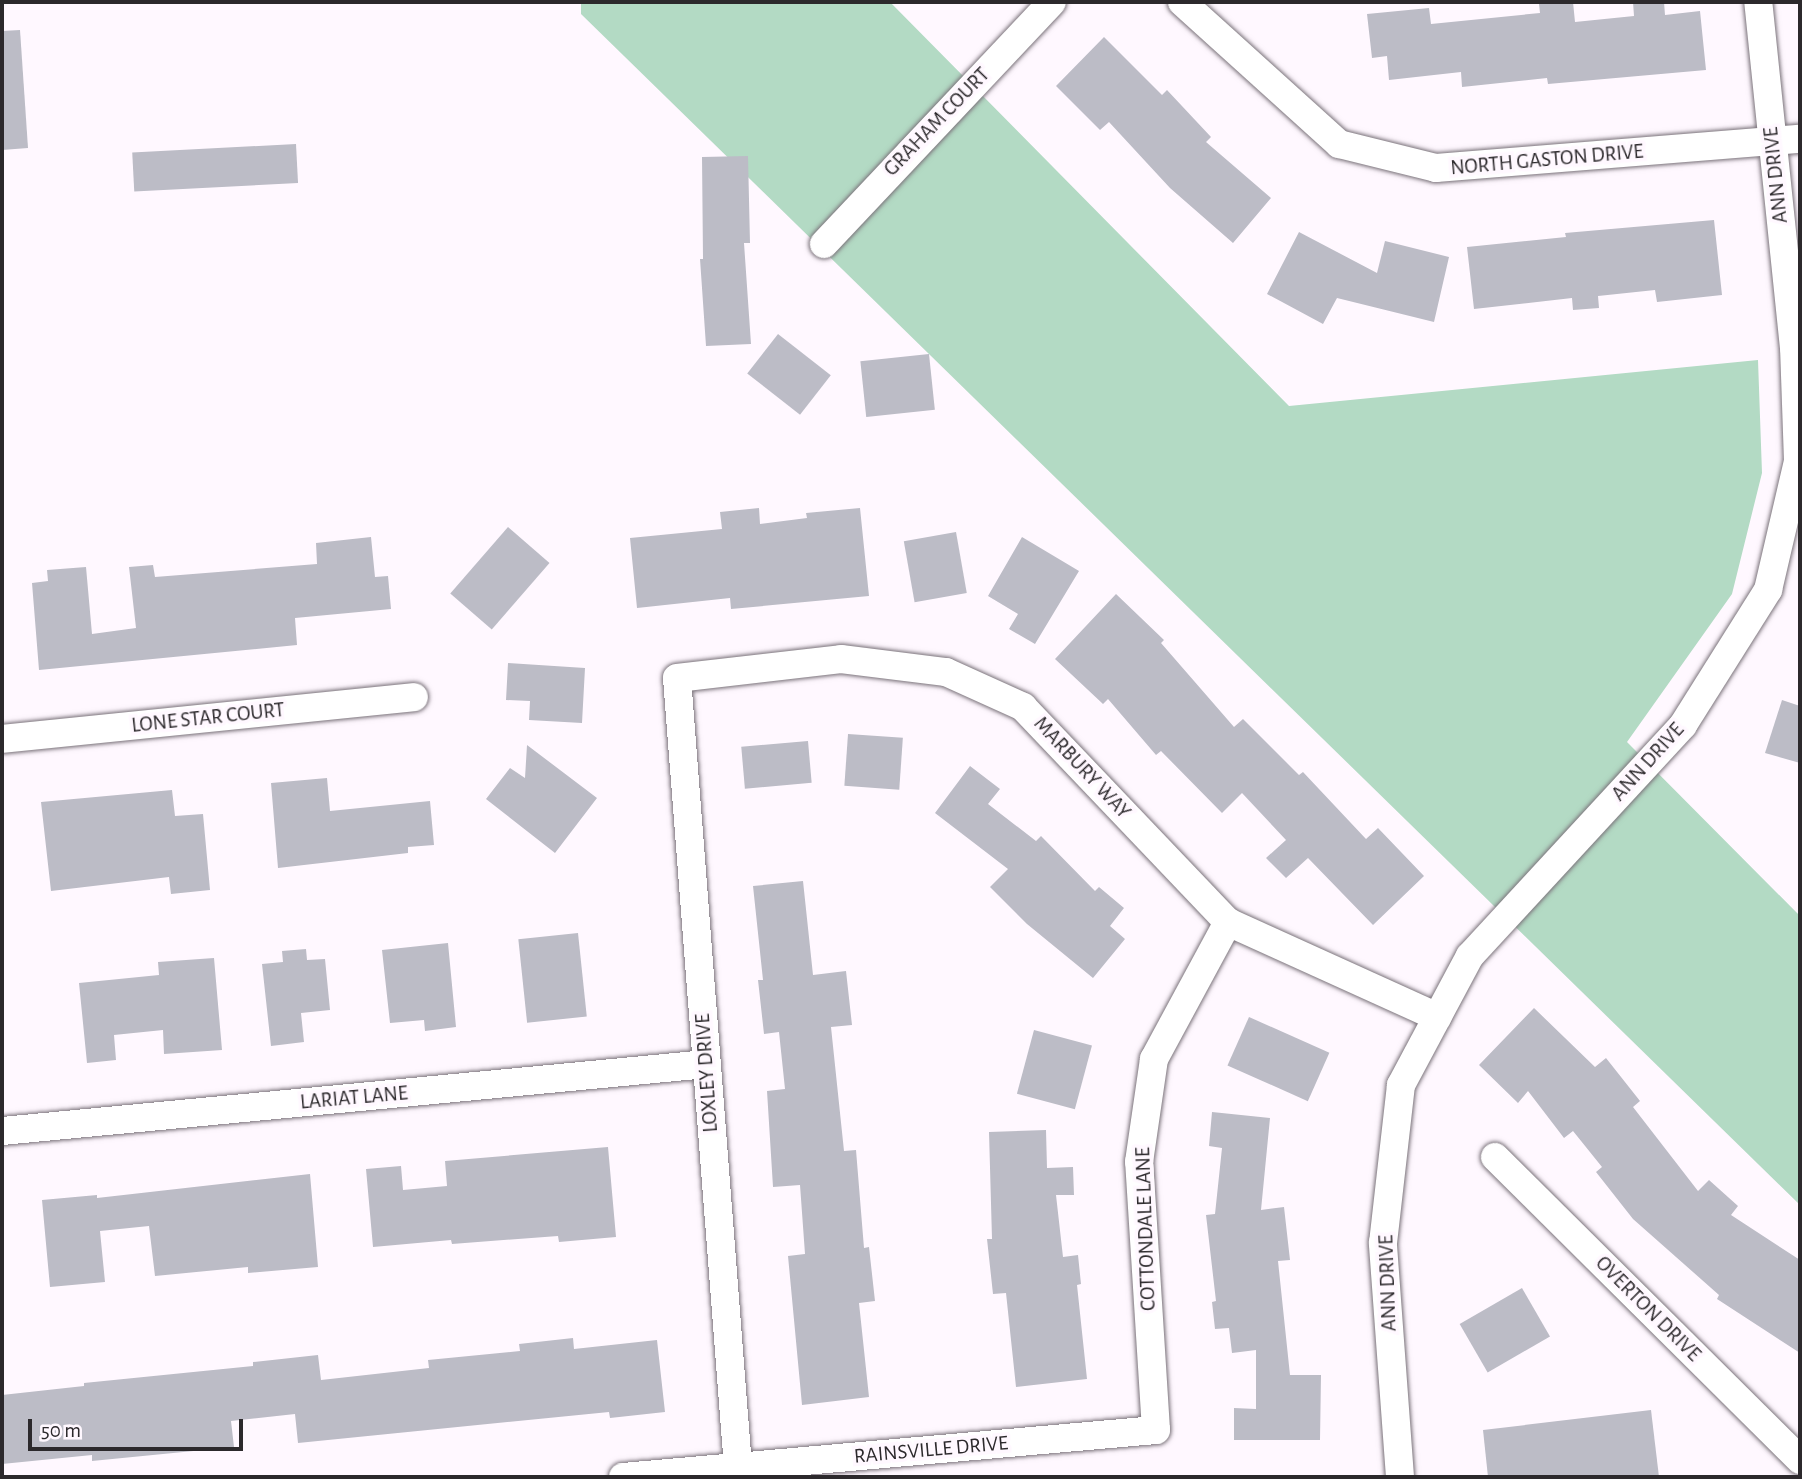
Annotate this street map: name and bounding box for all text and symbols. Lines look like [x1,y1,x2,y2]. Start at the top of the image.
street label: GRAHAM COURT [879,62,995,182]
street label: ANN DRIVE [1758,126,1794,224]
street label: NORTH GASTON DRIVE [1449,139,1645,181]
street label: LONE STAR COURT [130,697,286,739]
street label: MARBURY WAY [1028,712,1136,824]
street label: ANN DRIVE [1606,718,1690,806]
street label: LOXLEY DRIVE [690,1013,724,1133]
street label: LARIAT LANE [299,1081,409,1115]
street label: COTTONDALE LANE [1131,1147,1161,1311]
street label: ANN DRIVE [1374,1234,1402,1332]
street label: OVERTON DRIVE [1590,1251,1706,1367]
scale bar [32,1406,247,1450]
text: 50 m [41,1420,81,1441]
street label: RAINSVILLE DRIVE [853,1431,1009,1469]

